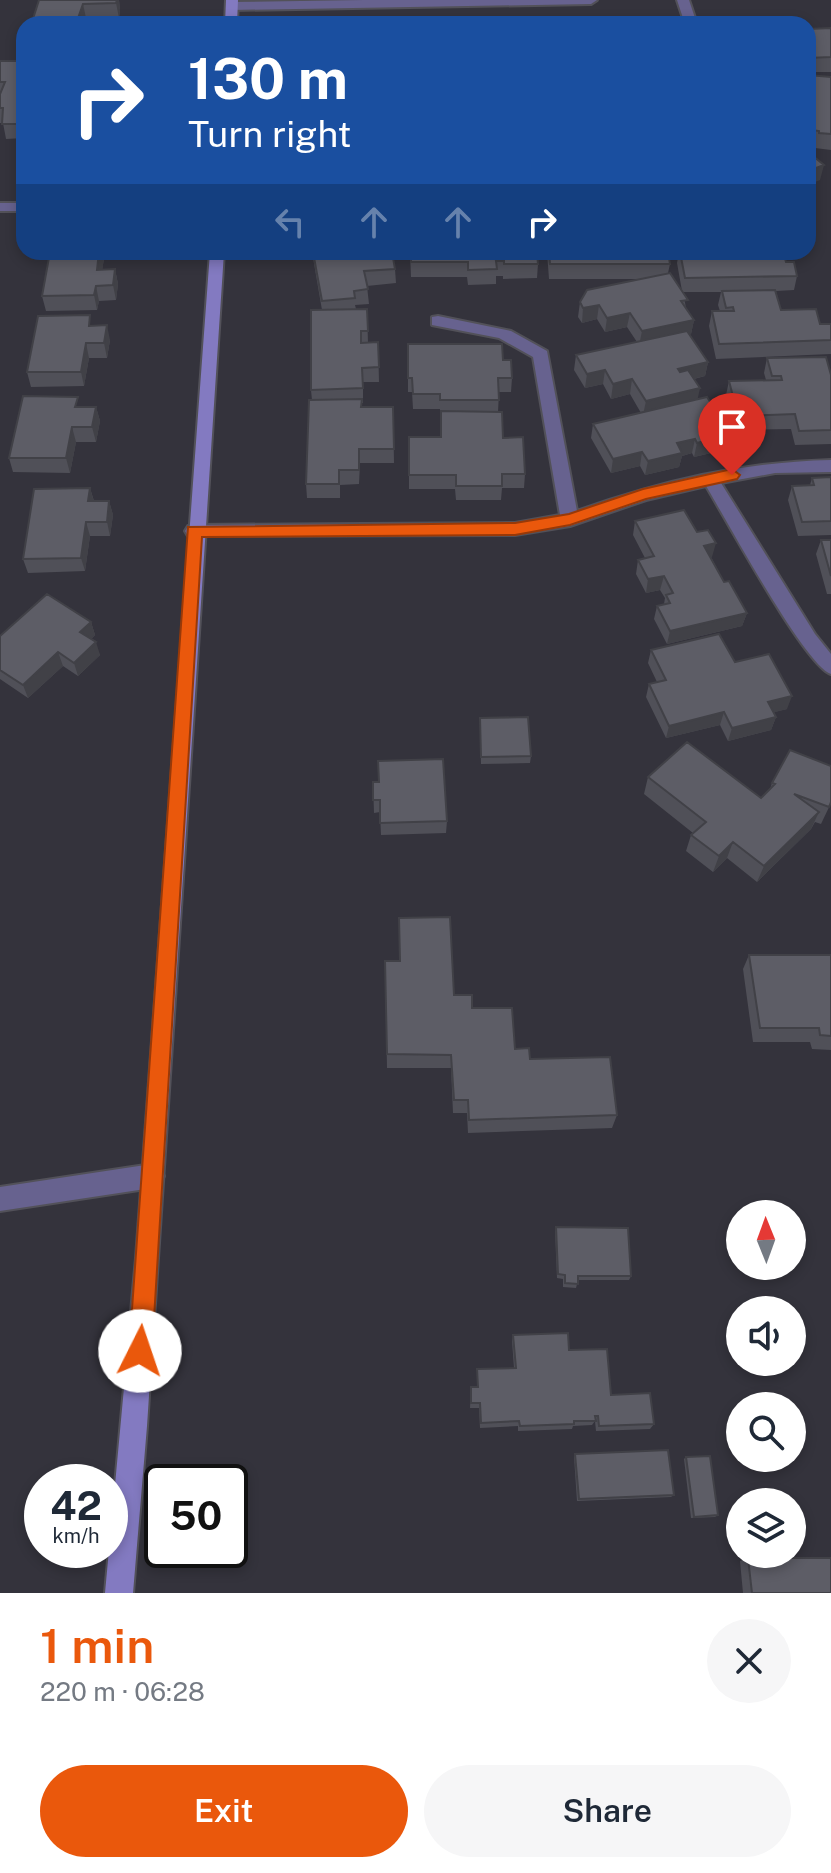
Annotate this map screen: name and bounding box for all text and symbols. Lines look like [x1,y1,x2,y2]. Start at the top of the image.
text: 130 m [188,46,348,112]
icon: right [56,48,160,152]
text: Turn right [188,113,351,155]
icon: left [268,200,312,244]
icon: ahead [352,200,396,244]
icon: ahead [436,200,480,244]
icon: right [520,200,564,244]
pin [698,393,766,475]
icon: arrive [710,405,754,449]
north arrow [726,1200,806,1280]
map controls [726,1200,806,1568]
button: sound [726,1296,806,1376]
position arrow [98,1309,182,1393]
button: search [726,1392,806,1472]
speed limit sign: 50 [144,1464,248,1568]
text: 42 [50,1482,102,1529]
button: layers [726,1488,806,1568]
text: km/h [52,1524,100,1548]
text: 1 min [40,1617,154,1674]
button: close [707,1619,791,1703]
text: 220 m · 06:28 [40,1676,205,1707]
button: Exit [40,1765,408,1857]
button: Share [424,1765,791,1857]

